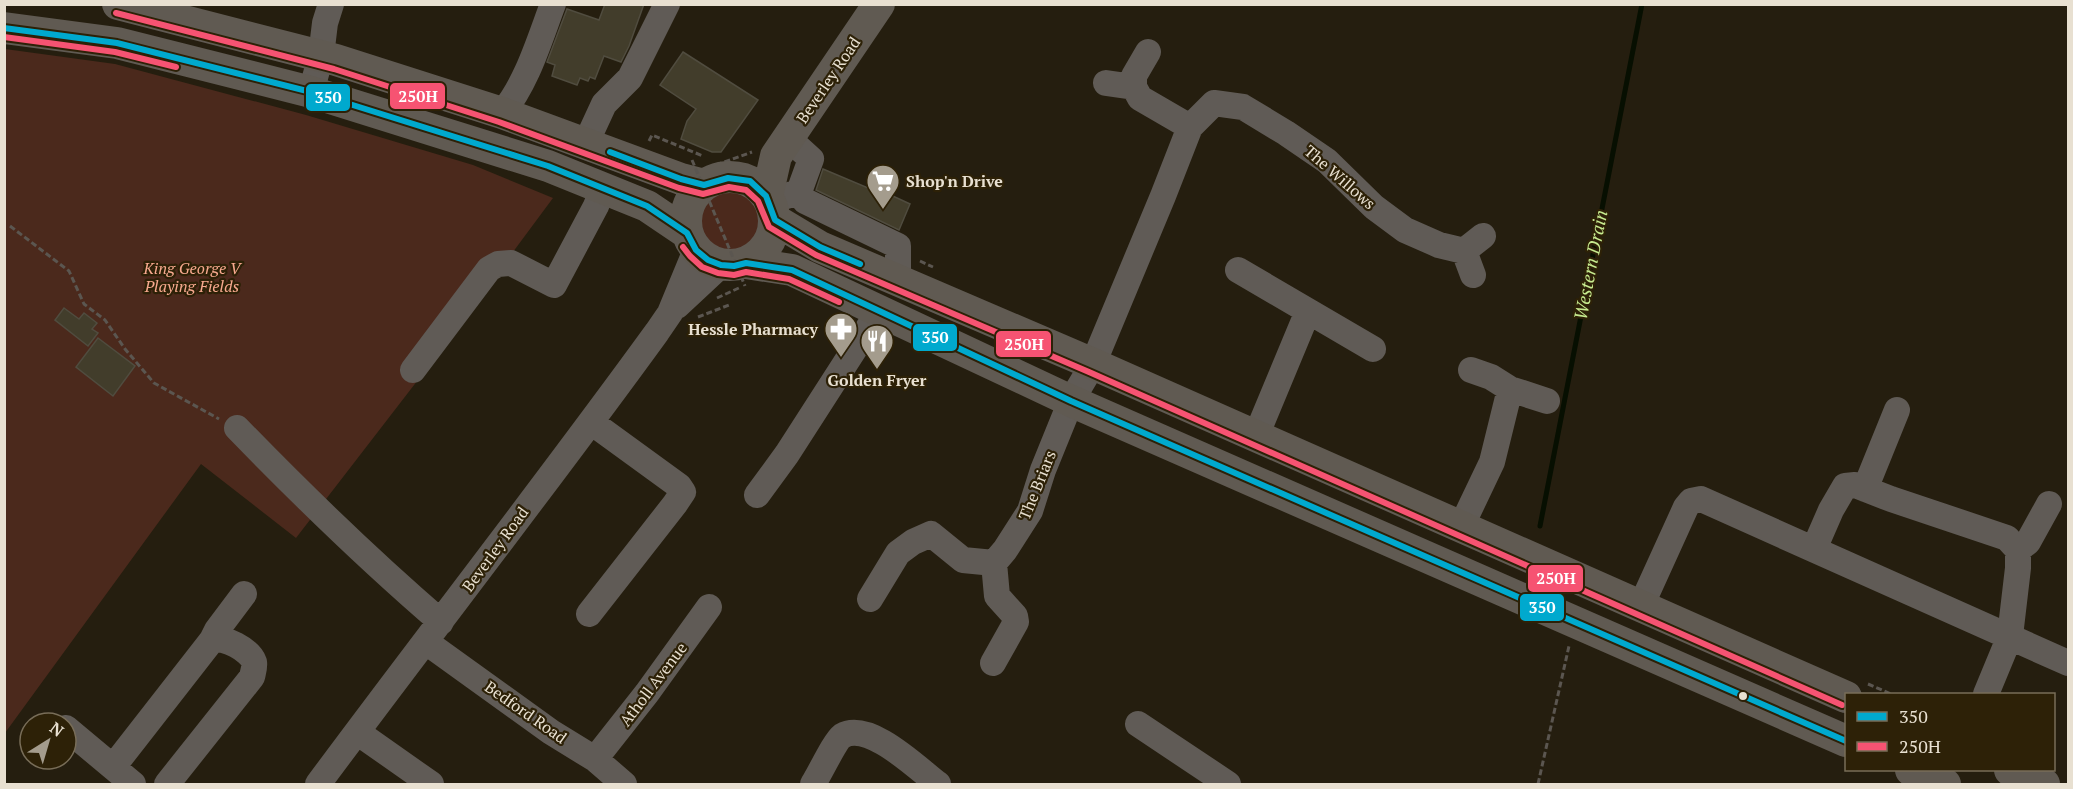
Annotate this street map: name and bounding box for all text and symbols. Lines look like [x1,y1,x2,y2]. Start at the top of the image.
street label: Beverley Road [791,32,865,128]
line badge: 250H [389,82,446,110]
line badge: 350 [305,83,351,112]
text: 250H [398,85,438,107]
text: 350 [314,86,342,108]
street label: The Willows [1300,140,1380,214]
supermarket icon: Shop'n Drive [865,163,901,210]
place label: Shop'n Drive [906,170,1003,192]
water label: Western Drain [1568,208,1612,322]
park label: King George V Playing Fields [143,257,243,297]
pharmacy icon: Hessle Pharmacy [823,311,859,358]
place label: Hessle Pharmacy [688,318,819,340]
restaurant icon: Golden Fryer [859,323,895,370]
line badge: 350 [912,323,958,352]
text: 350 [921,326,949,348]
line badge: 250H [995,330,1052,358]
text: 250H [1004,333,1044,355]
place label: Golden Fryer [828,369,927,391]
street label: The Briars [1013,447,1061,523]
street label: Beverley Road [457,502,533,596]
line badge: 250H [1527,564,1584,593]
text: 250H [1536,567,1576,589]
line badge: 350 [1519,593,1565,622]
text: 350 [1528,596,1556,618]
street label: Atholl Avenue [614,637,692,731]
street label: Bedford Road [481,676,571,748]
unlabelled marker [1737,690,1749,702]
legend [1845,693,2055,771]
text: 350 [1899,704,1928,728]
north arrow [18,711,78,771]
text: N [46,717,68,741]
text: 250H [1899,734,1941,758]

